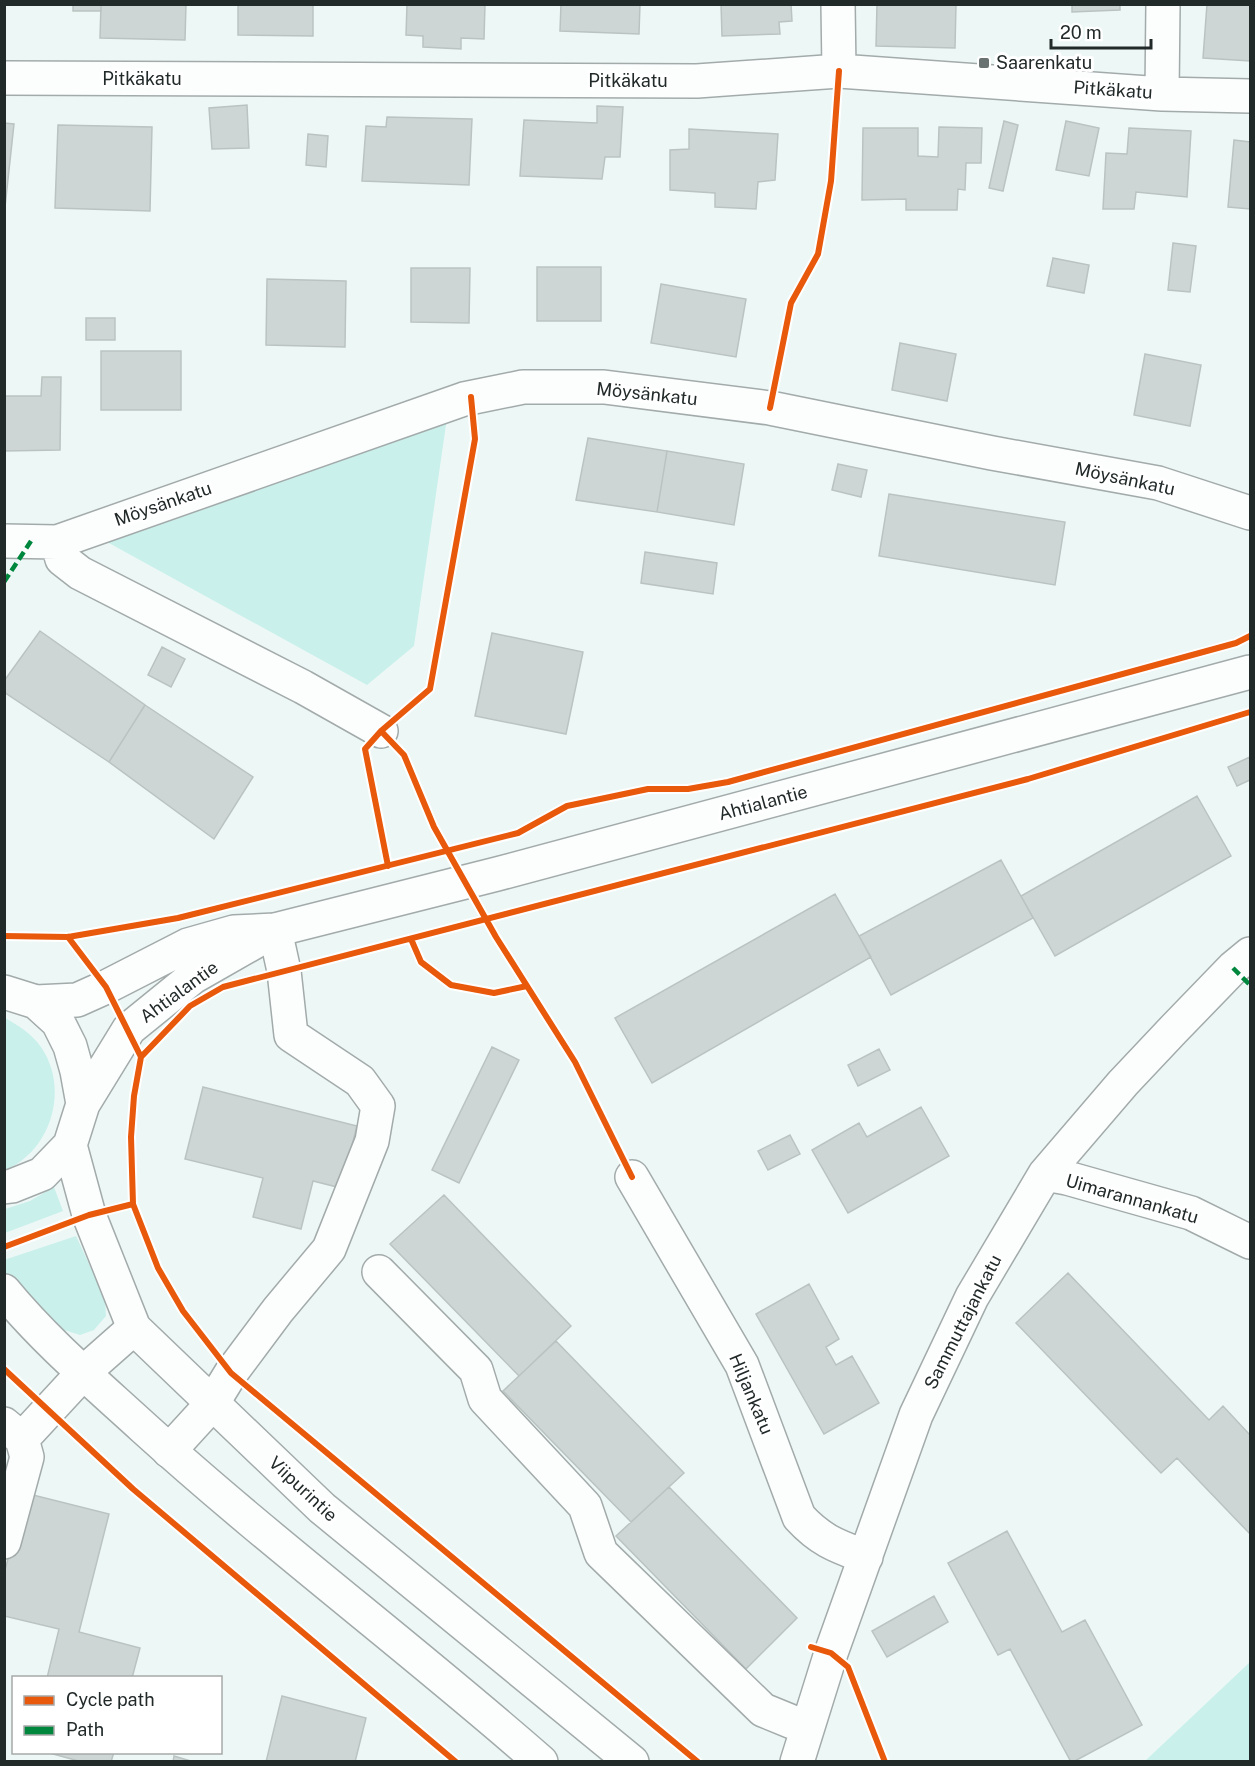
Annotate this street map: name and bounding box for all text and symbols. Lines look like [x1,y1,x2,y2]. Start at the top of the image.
scale bar [1051,12,1152,50]
text: 20 m [1060,22,1102,43]
place label: Saarenkatu [996,52,1092,73]
marker: Saarenkatu [977,56,991,70]
street label: Pitkäkatu [102,68,182,89]
street label: Pitkäkatu [588,70,668,91]
street label: Pitkäkatu [1073,76,1153,103]
street label: Möysänkatu [595,378,699,409]
street label: Möysänkatu [1073,458,1177,499]
street label: Möysänkatu [111,477,214,530]
street label: Ahtialantie [716,781,810,824]
street label: Ahtialantie [136,956,222,1027]
street label: Uimarannankatu [1063,1170,1201,1228]
street label: Sammuttajankatu [920,1251,1006,1393]
street label: Hiljankatu [725,1350,778,1437]
street label: Viipurintie [265,1452,342,1526]
legend [12,1676,222,1754]
text: Cycle path [66,1689,155,1710]
text: Path [66,1719,104,1740]

